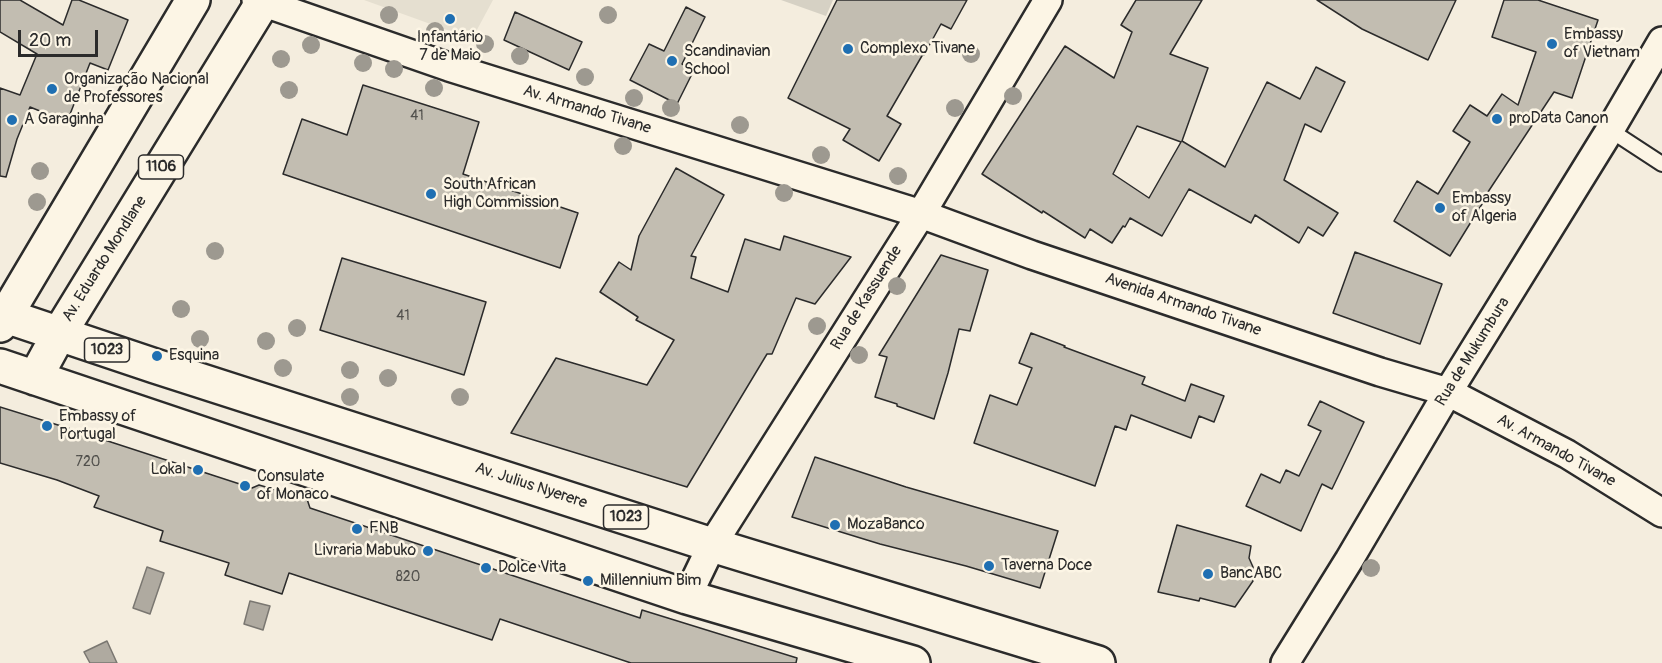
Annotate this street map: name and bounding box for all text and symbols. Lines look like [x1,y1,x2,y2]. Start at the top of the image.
marker: Infantário 7 de Maio [443,12,457,26]
scale bar [21,18,100,56]
place label: Embassy of Vietnam [1564,25,1640,63]
place label: Infantário 7 de Maio [417,28,483,66]
text: 20 m [29,29,71,52]
marker: Embassy of Vietnam [1545,37,1559,51]
place label: Complexo Tivane [860,39,975,59]
place label: Scandinavian School [684,42,771,80]
marker: Complexo Tivane [841,42,855,56]
marker: Scandinavian School [665,54,679,68]
place label: Organização Nacional de Professores [64,70,209,108]
street label: Av. Armando Tivane [521,81,653,139]
marker: Organização Nacional de Professores [45,82,59,96]
house number: 41 [410,108,424,124]
place label: proData Canon [1509,109,1609,129]
place label: A Garaginha [24,110,104,130]
marker: proData Canon [1490,112,1504,126]
marker: A Garaginha [5,113,19,127]
road number: 1106 [138,155,184,179]
place label: South African High Commission [443,175,559,213]
marker: South African High Commission [424,187,438,201]
place label: Embassy of Algeria [1452,189,1517,227]
street label: Av. Eduardo Mondlane [58,193,152,325]
marker: Embassy of Algeria [1433,201,1447,215]
street label: Rua de Kassuende [827,242,907,354]
street label: Avenida Armando Tivane [1102,269,1264,341]
street label: Rua de Mukumbura [1432,294,1514,410]
house number: 41 [396,308,410,324]
road number: 1023 [84,338,130,362]
place label: Esquina [169,346,219,366]
marker: Esquina [150,349,164,363]
place label: Embassy of Portugal [59,407,137,445]
street label: Av. Armando Tivane [1493,410,1619,492]
marker: Embassy of Portugal [40,419,54,433]
house number: 720 [76,454,100,470]
street label: Av. Julius Nyerere [473,459,589,513]
place label: Lokal [150,460,186,480]
marker: Lokal [191,463,205,477]
place label: Consulate of Monaco [257,467,329,505]
marker: Consulate of Monaco [238,479,252,493]
road number: 1023 [604,505,648,529]
place label: MozaBanco [847,515,925,535]
marker: MozaBanco [828,518,842,532]
place label: FNB [369,519,399,539]
marker: FNB [350,522,364,536]
place label: Livraria Mabuko [314,541,416,561]
marker: Livraria Mabuko [421,544,435,558]
place label: Taverna Doce [1001,556,1092,576]
place label: Dolce Vita [498,558,566,578]
marker: Taverna Doce [982,559,996,573]
marker: Dolce Vita [479,561,493,575]
place label: BancABC [1220,564,1282,584]
marker: BancABC [1201,567,1215,581]
house number: 820 [396,569,420,585]
place label: Millennium Bim [600,571,701,591]
marker: Millennium Bim [581,574,595,588]

